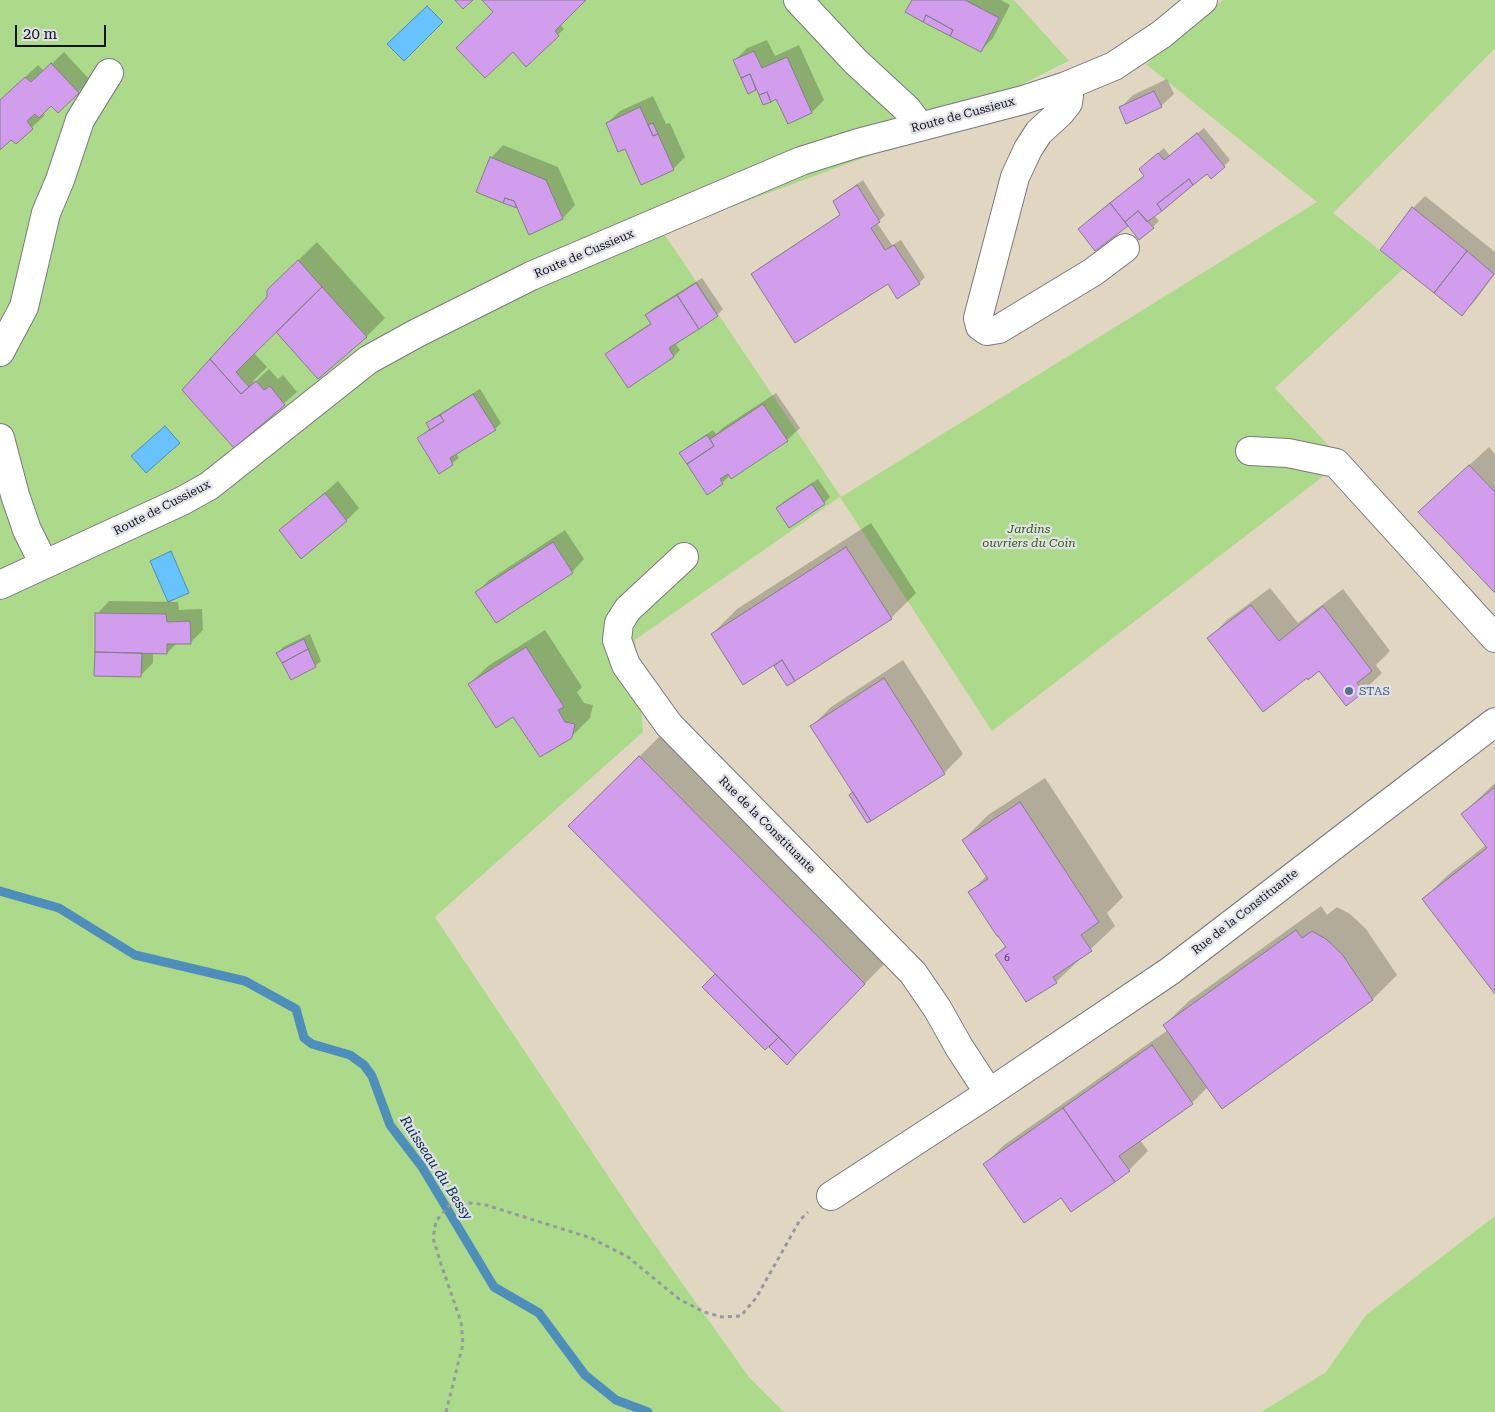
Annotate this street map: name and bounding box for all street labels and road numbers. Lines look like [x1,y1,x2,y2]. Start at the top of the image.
street label: Route de Cussieux [910,94,1016,136]
street label: Route de Cussieux [532,227,636,281]
street label: Route de Cussieux [111,477,213,539]
street label: Rue de la Constituante [716,774,818,876]
street label: Rue de la Constituante [1189,866,1301,958]

